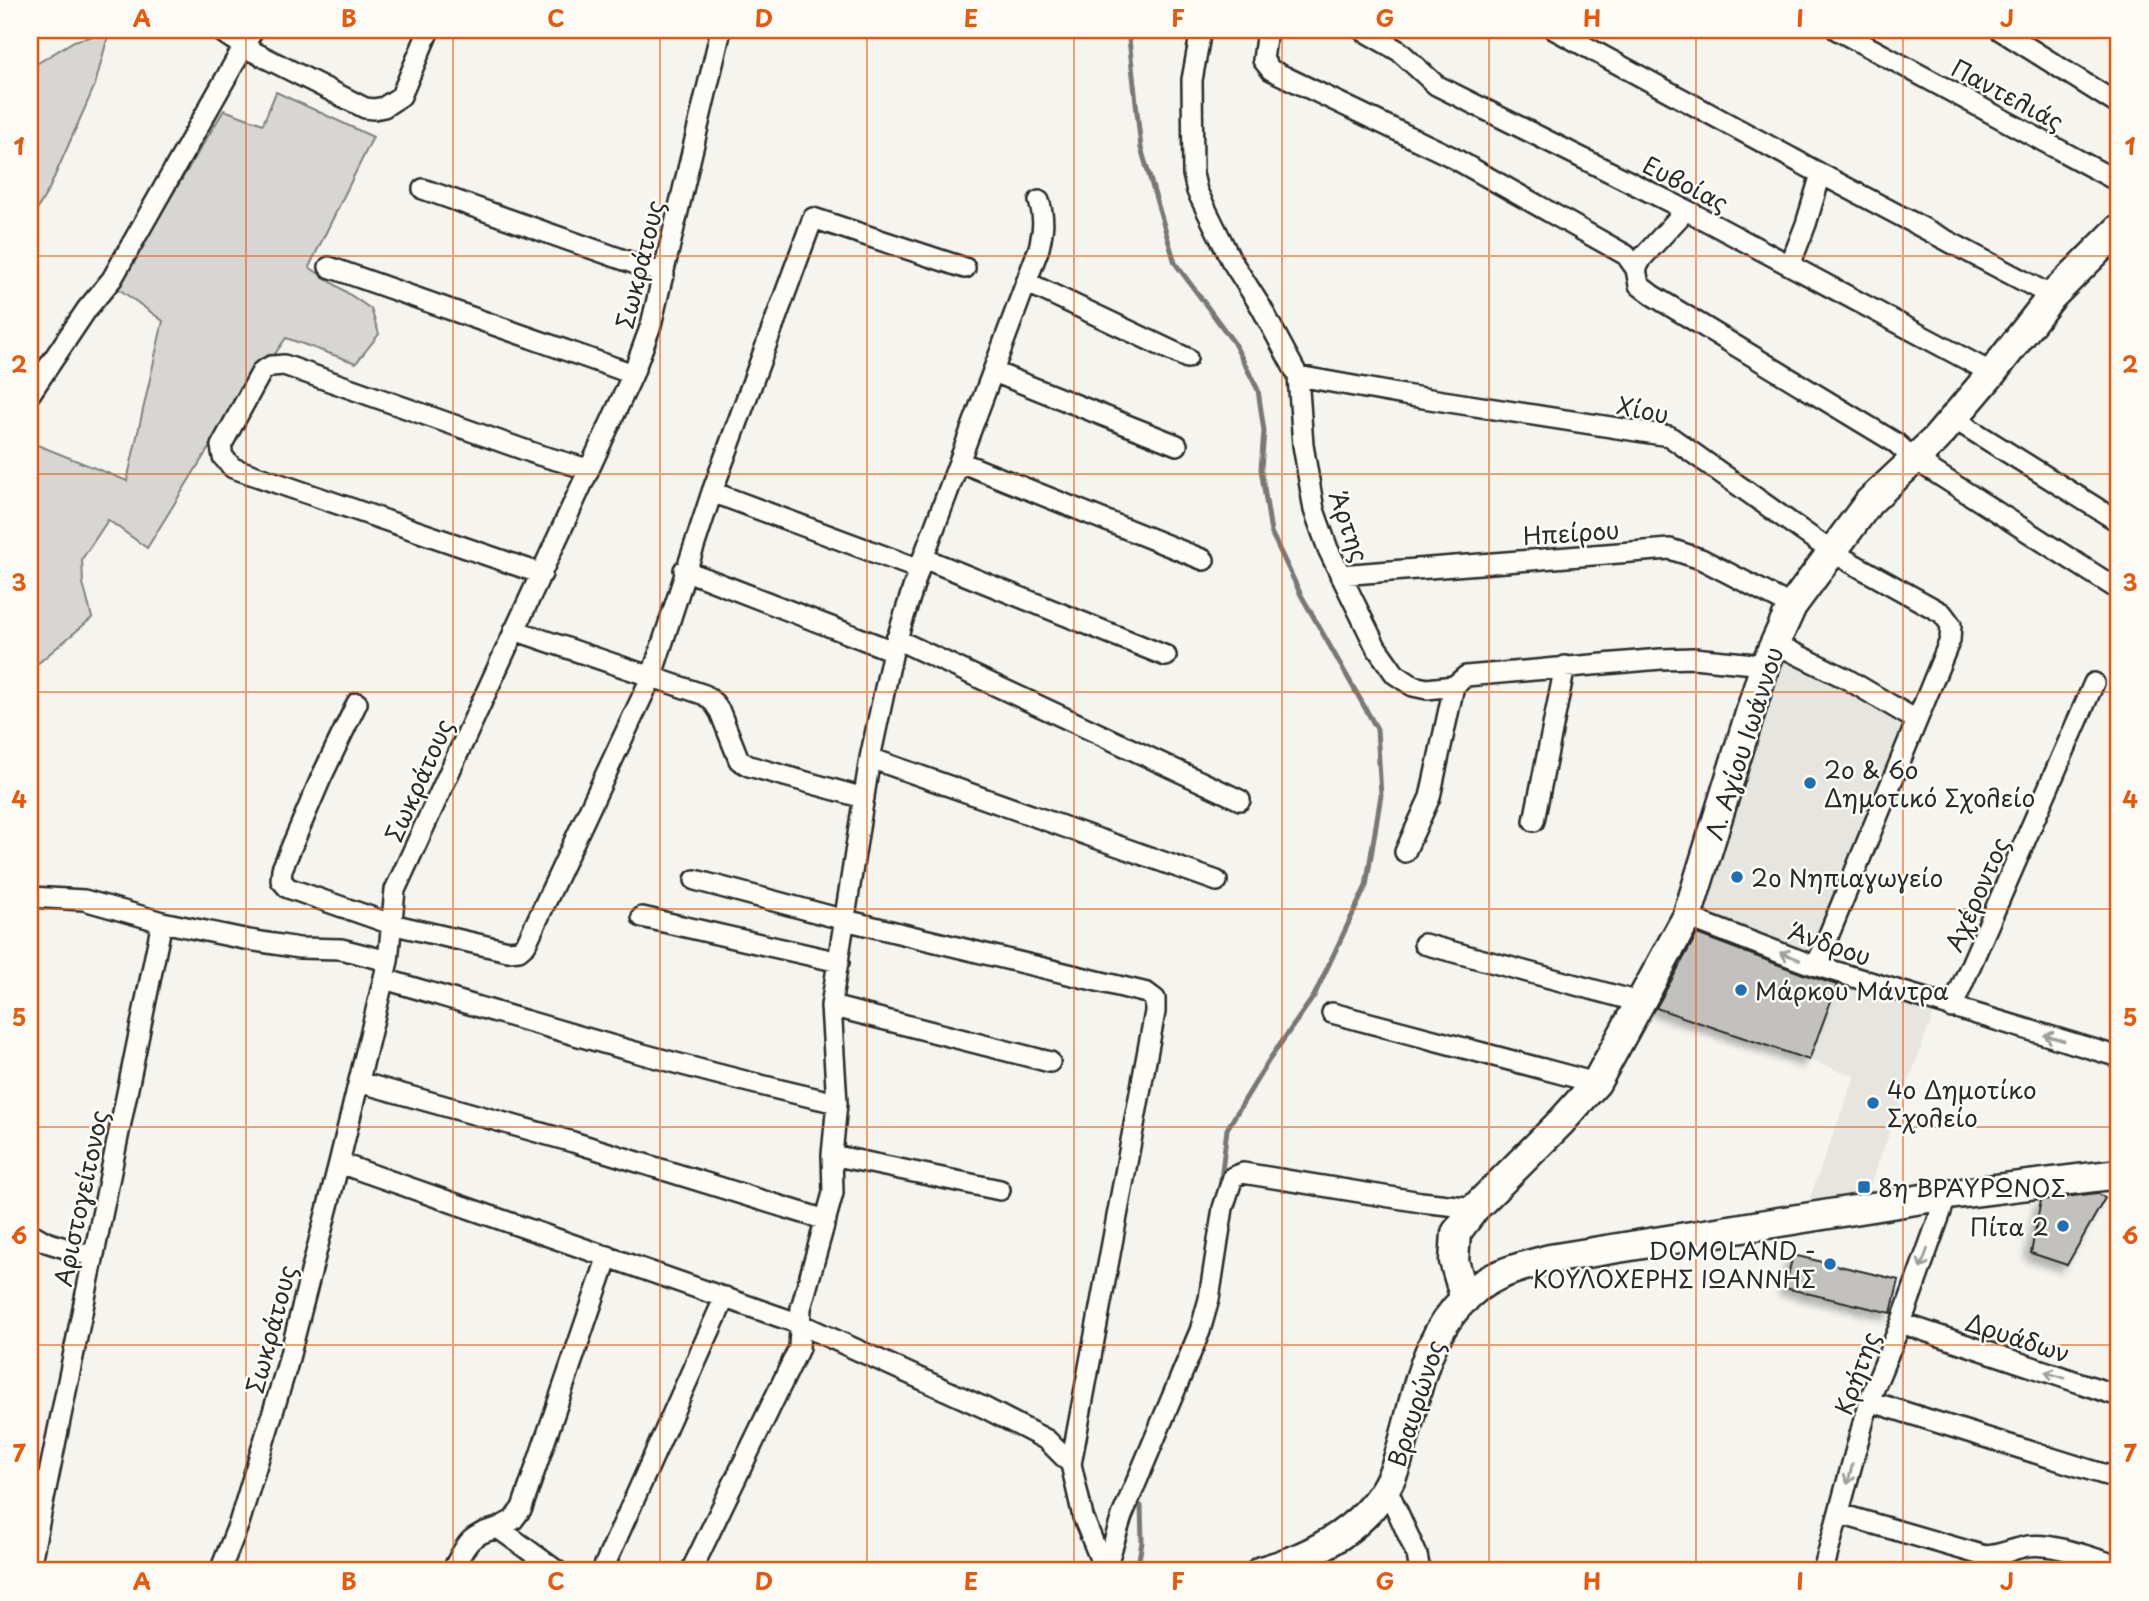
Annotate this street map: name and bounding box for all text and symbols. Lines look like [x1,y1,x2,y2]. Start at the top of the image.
text: A [133,0,151,35]
text: B [341,0,357,35]
text: C [547,0,565,35]
text: D [755,0,773,35]
text: E [964,0,978,35]
text: F [1171,0,1185,35]
text: G [1376,0,1394,35]
text: H [1583,0,1601,35]
text: I [1796,0,1804,35]
text: J [2000,0,2014,35]
street label: Παντελιάς [1945,49,2071,139]
text: 1 [14,128,25,163]
text: 1 [2125,128,2136,163]
street label: Ευβοίας [1637,146,1735,220]
street label: Σωκράτους [606,196,672,332]
text: 2 [11,346,27,381]
text: 2 [2122,346,2138,381]
street label: Χίου [1614,386,1672,432]
street label: Άρτης [1321,485,1379,567]
street label: Ηπείρου [1521,511,1621,553]
text: 3 [11,564,27,599]
text: 3 [2122,564,2138,599]
street label: Λ. Αγίου Ιωάννου [1695,642,1791,844]
street label: Σωκράτους [375,713,461,847]
place label: 2ο & 6ο Δημοτικό Σχολείο [1824,751,2035,815]
marker: 2ο & 6ο Δημοτικό Σχολείο [1802,775,1818,791]
text: 4 [11,781,27,816]
text: 4 [2122,781,2138,816]
street label: Αχέροντος [1935,831,2017,957]
place label: 2ο Νηπιαγωγείο [1751,859,1943,895]
marker: 2ο Νηπιαγωγείο [1729,869,1745,885]
street label: Άνδρου [1784,912,1876,974]
one-way arrow [1779,949,1801,962]
place label: Μάρκου Μάντρα [1755,972,1949,1008]
marker: Μάρκου Μάντρα [1733,982,1749,998]
text: 5 [12,999,26,1034]
text: 5 [2123,999,2137,1034]
one-way arrow [2043,1030,2065,1043]
place label: 4ο Δημοτίκο Σχολείο [1887,1071,2037,1135]
marker: 4ο Δημοτίκο Σχολείο [1865,1095,1881,1111]
street label: Αριστογείτονος [44,1107,116,1289]
place label: 8η ΒΡΑΥΡΩΝΟΣ [1878,1169,2066,1205]
marker: 8η ΒΡΑΥΡΩΝΟΣ [1856,1179,1872,1195]
place label: Πίτα 2 [1970,1208,2049,1244]
text: 6 [11,1217,27,1252]
text: 6 [2122,1217,2138,1252]
marker: Πίτα 2 [2055,1218,2071,1234]
place label: DOMOLAND - ΚΟΥΛΟΧΕΡΗΣ ΙΩΑΝΝΗΣ [1532,1232,1816,1296]
one-way arrow [1916,1247,1929,1269]
marker: DOMOLAND - ΚΟΥΛΟΧΕΡΗΣ ΙΩΑΝΝΗΣ [1822,1256,1838,1272]
street label: Σωκράτους [236,1261,304,1397]
street label: Δρυάδων [1961,1303,2075,1371]
street label: Κρήτης [1824,1326,1888,1420]
street label: Βραυρώνος [1378,1335,1452,1471]
one-way arrow [2044,1368,2066,1380]
text: 7 [12,1435,26,1470]
text: 7 [2123,1435,2137,1470]
one-way arrow [1843,1462,1856,1485]
text: A [133,1563,151,1598]
text: B [341,1563,357,1598]
text: C [547,1563,565,1598]
text: D [755,1563,773,1598]
text: E [964,1563,978,1598]
text: F [1171,1563,1185,1598]
text: G [1376,1563,1394,1598]
text: H [1583,1563,1601,1598]
text: I [1796,1563,1804,1598]
text: J [2000,1563,2014,1598]

